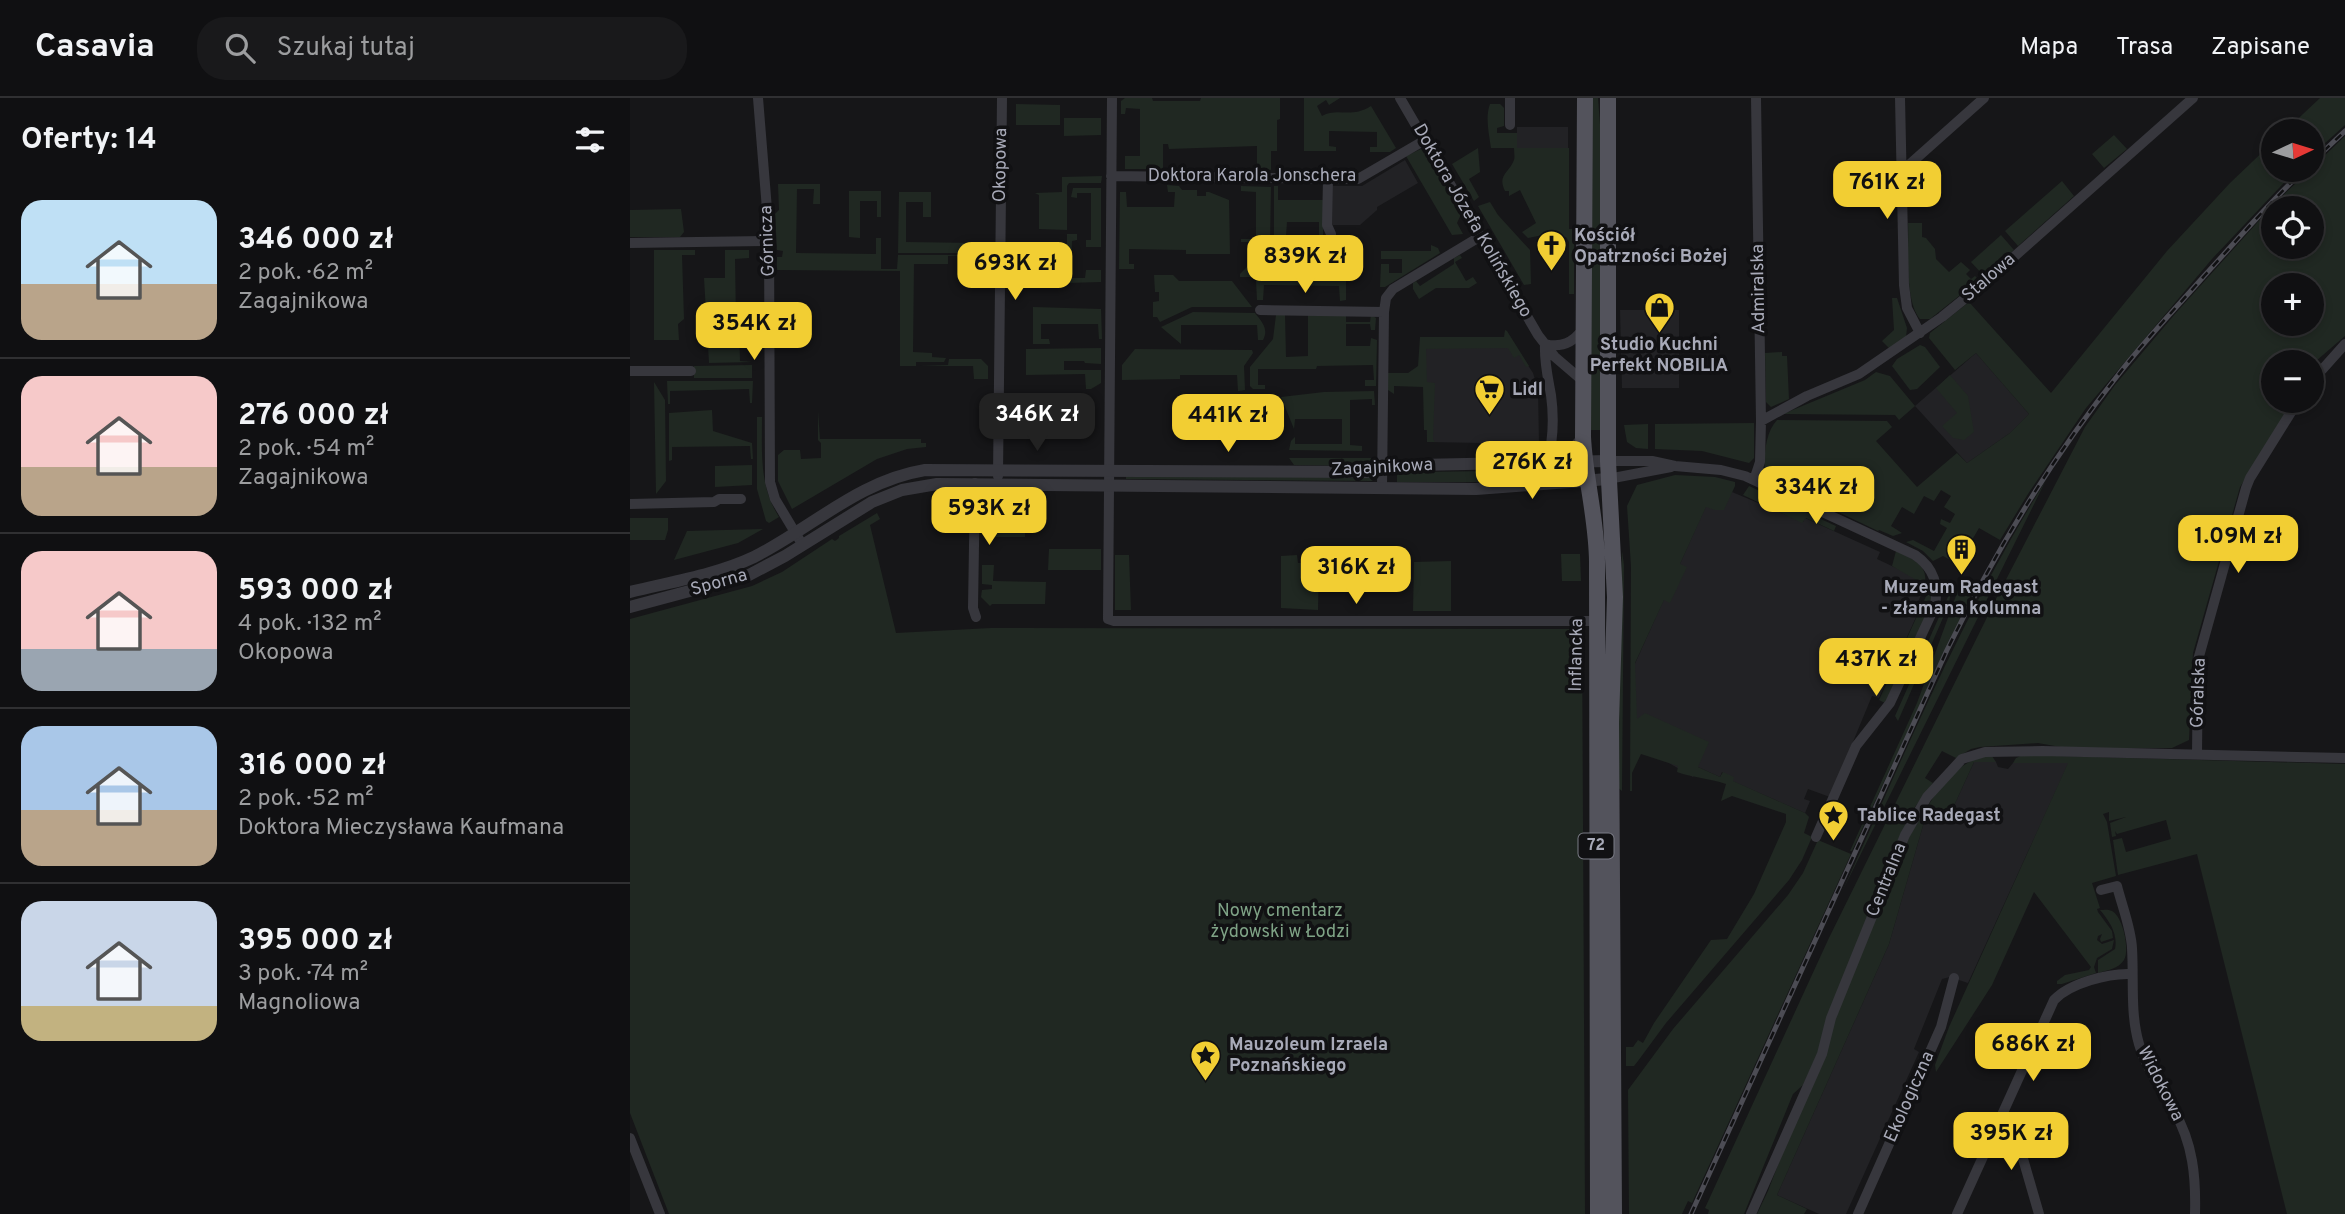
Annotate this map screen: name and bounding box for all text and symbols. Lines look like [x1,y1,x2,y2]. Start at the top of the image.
search box [197,17,687,80]
text: Casavia [35,27,155,69]
icon: search [221,29,259,67]
text: Szukaj tutaj [277,32,415,65]
text: Mapa [2020,33,2078,63]
text: Trasa [2116,33,2173,63]
text: Zapisane [2211,33,2310,63]
north arrow [2261,119,2324,182]
map controls [2261,119,2324,413]
street label: Doktora Józefa Kolińskiego [1407,120,1537,322]
icon: filters [571,121,609,159]
text: Oferty: 14 [21,122,157,159]
street label: Okopowa [989,128,1013,202]
pin: 761K zł [1822,162,1952,221]
street label: Doktora Karola Jonschera [1148,165,1356,188]
text: 761K zł [1849,169,1925,198]
button: locate [2261,196,2324,259]
street label: Górnicza [755,205,781,277]
text: 346 000 zł [238,222,393,259]
place label: Kościół Opatrzności Bożej [1574,225,1727,269]
icon: home [77,228,161,312]
church icon: Kościół Opatrzności Bożej [1534,229,1568,273]
pin: 839K zł [1240,236,1370,295]
pin: 693K zł [950,242,1080,302]
text: 839K zł [1263,243,1347,272]
street label: Admiralska [1747,244,1771,334]
street label: Stalowa [1958,249,2020,307]
text: 693K zł [973,250,1057,279]
text: 2 pok. · 62 m² [238,259,373,288]
button: + [2261,273,2324,336]
text: Zagajnikowa [238,288,368,317]
shop icon: Studio Kuchni Perfekt NOBILIA [1642,290,1676,334]
pin: 354K zł [689,302,819,362]
text: 354K zł [712,310,796,339]
place label: Studio Kuchni Perfekt NOBILIA [1590,334,1728,378]
button: − [2261,350,2324,413]
supermarket icon: Lidl [1472,373,1506,417]
place label: Lidl [1512,379,1543,402]
pin: 346K zł [972,394,1102,453]
pin: 441K zł [1163,394,1293,454]
text: 276 000 zł [238,398,389,435]
text: 346K zł [995,401,1079,430]
text: 441K zł [1188,402,1268,431]
icon: home [77,404,161,488]
text: 2 pok. · 54 m² [238,435,374,464]
pin: 276K zł [1467,442,1597,501]
text: 276K zł [1492,449,1572,478]
street label: Zagajnikowa [1330,454,1434,482]
text: Zagajnikowa [238,464,368,493]
pin: 334K zł [1751,466,1881,526]
text: 334K zł [1774,474,1858,503]
pin: 593K zł [924,488,1054,547]
text: 593K zł [947,495,1031,524]
pin: 1.09M zł [2166,516,2310,575]
text: 1.09M zł [2194,523,2282,552]
building icon: Muzeum Radegast - złamana kolumna [1944,533,1978,577]
pin: 316K zł [1291,546,1421,606]
text: 316K zł [1317,554,1395,583]
street label: Sporna [688,564,750,602]
text: 593 000 zł [238,573,392,610]
place label: Muzeum Radegast - złamana kolumna [1881,577,2041,621]
icon: home [77,579,161,663]
text: 4 pok. · 132 m² [238,610,381,639]
street label: Inflancka [1565,618,1589,692]
pin: 437K zł [1811,638,1941,698]
text: Okopowa [238,639,333,668]
text: 437K zł [1835,646,1917,675]
street label: Góralska [2186,657,2212,729]
text: 316 000 zł [238,748,386,785]
icon: home [77,754,161,838]
text: 2 pok. · 52 m² [238,785,373,814]
place icon: Tablice Radegast [1817,799,1851,843]
place label: Tablice Radegast [1857,805,2001,828]
text: Doktora Mieczysława Kaufmana [238,814,564,843]
road number: 72 [1578,834,1614,859]
street label: Centralna [1862,839,1912,921]
park label: Nowy cmentarz żydowski w Łodzi [1210,900,1350,944]
text: 395 000 zł [238,923,392,960]
icon: home [77,929,161,1013]
text: 3 pok. · 74 m² [238,960,368,989]
text: Magnoliowa [238,989,360,1018]
pin: 686K zł [1968,1024,2098,1083]
text: 686K zł [1991,1031,2075,1060]
place label: Mauzoleum Izraela Poznańskiego [1229,1034,1388,1078]
place icon: Mauzoleum Izraela Poznańskiego [1189,1038,1223,1082]
street label: Widokowa [2131,1043,2189,1125]
street label: Ekologiczna [1880,1048,1940,1146]
pin: 395K zł [1946,1112,2076,1172]
text: 395K zł [1969,1120,2053,1149]

